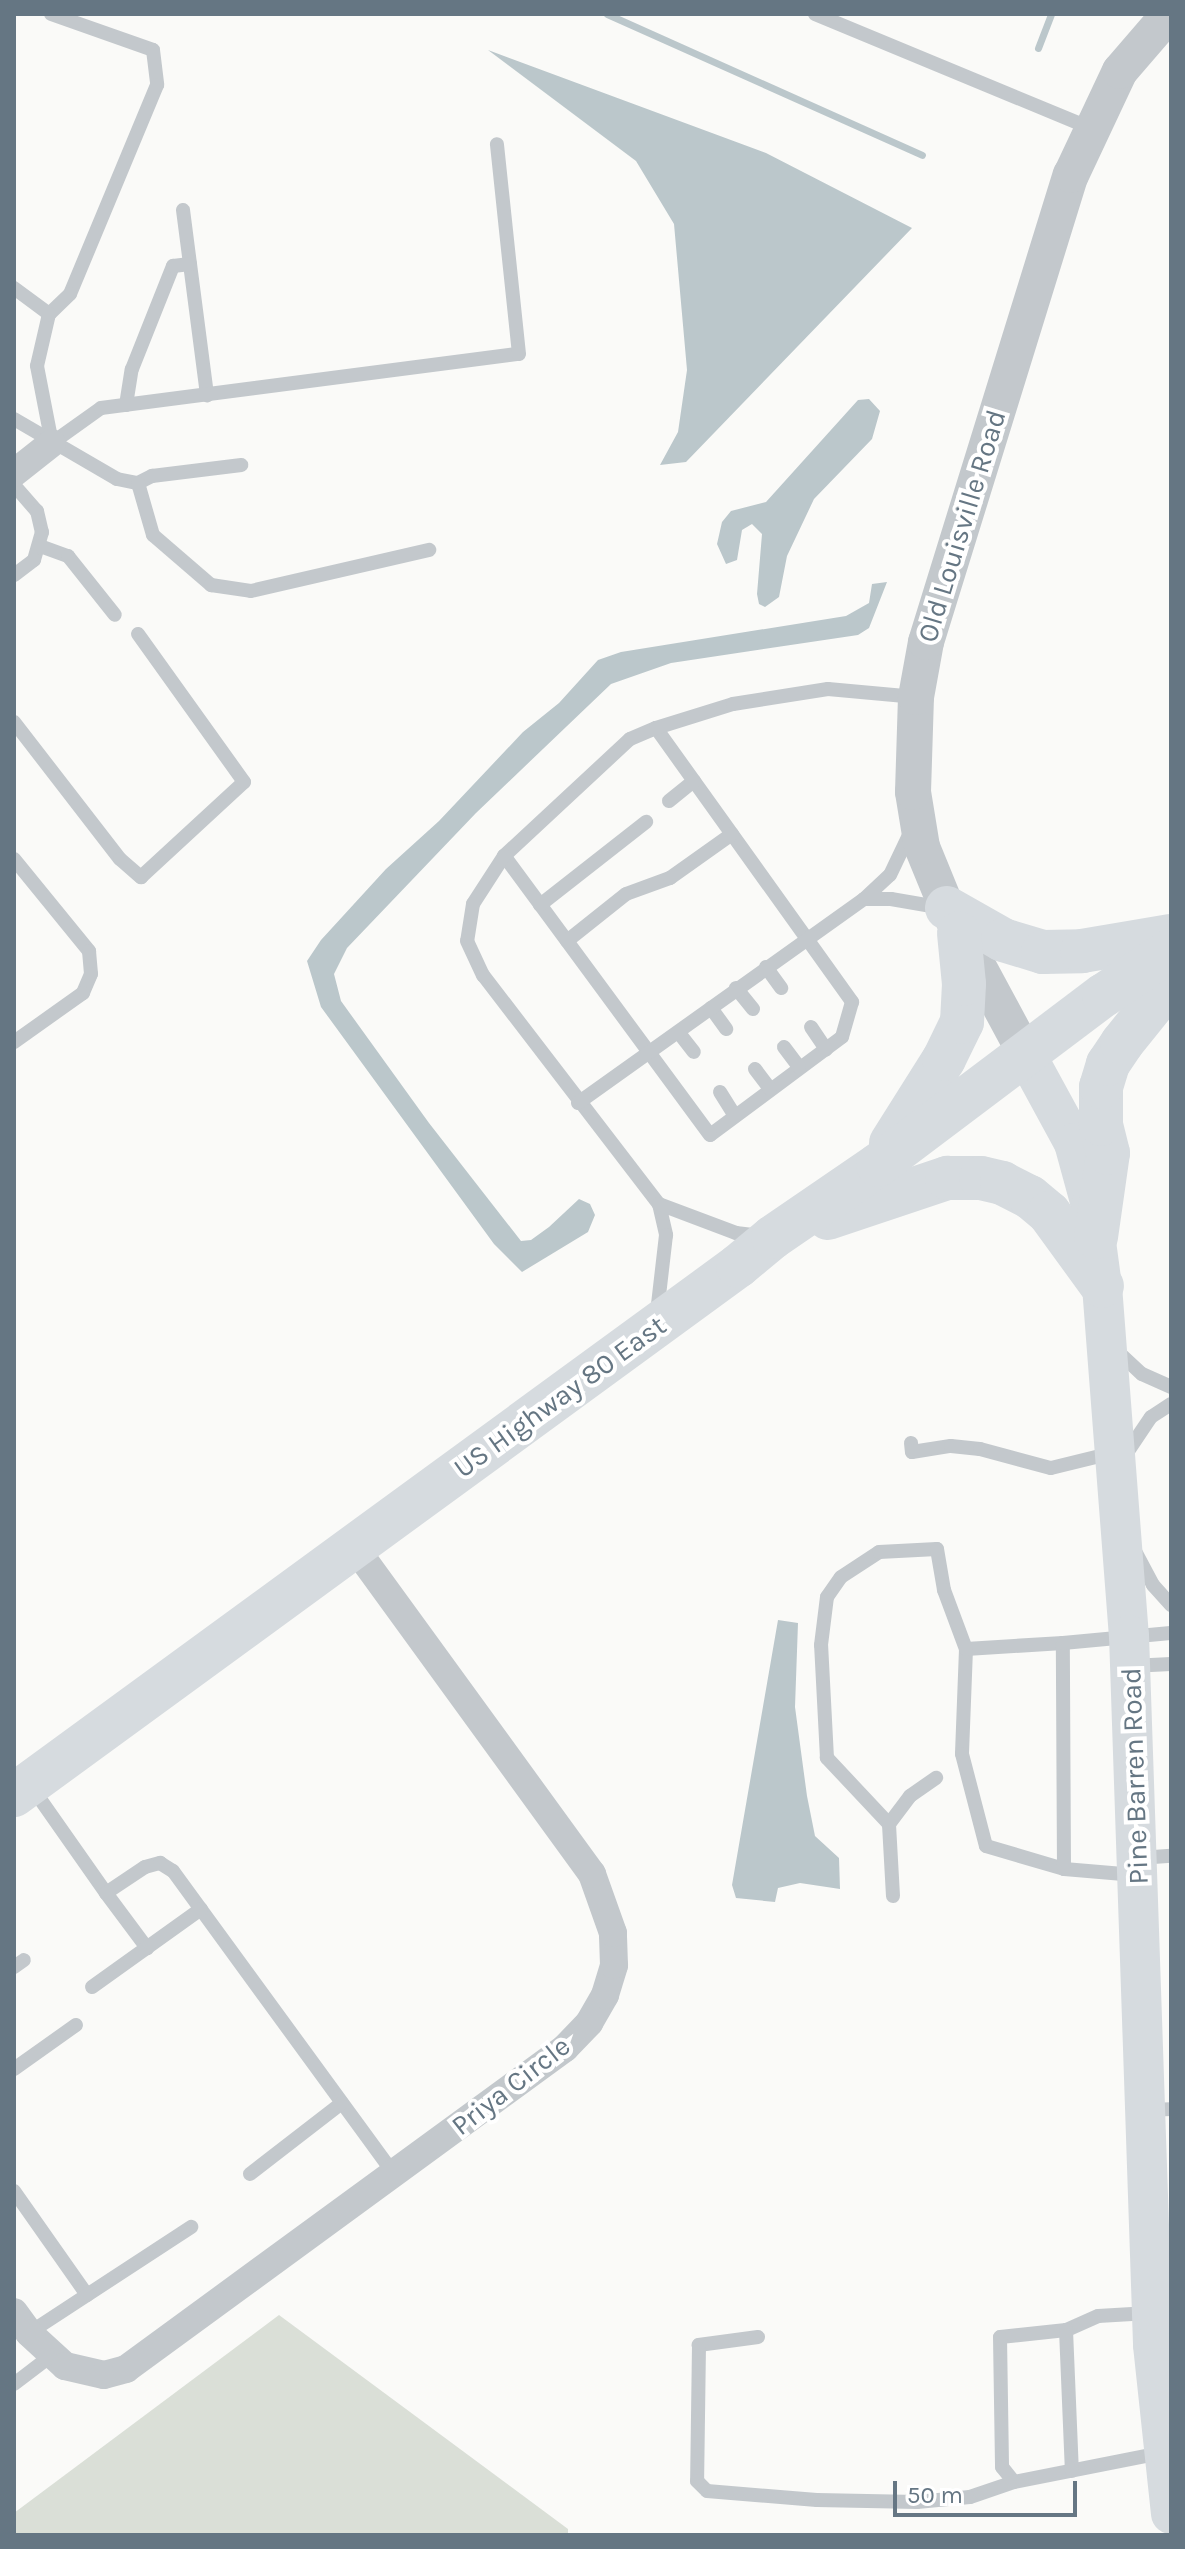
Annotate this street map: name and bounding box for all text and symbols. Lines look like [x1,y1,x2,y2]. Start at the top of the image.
street label: Old Louisville Road [911,406,1013,646]
street label: US Highway 80 East [447,1309,673,1485]
street label: Pine Barren Road [1114,1667,1156,1885]
street label: Priya Circle [445,2029,577,2143]
scale bar [897,2465,1081,2515]
text: 50 m [907,2481,963,2509]

